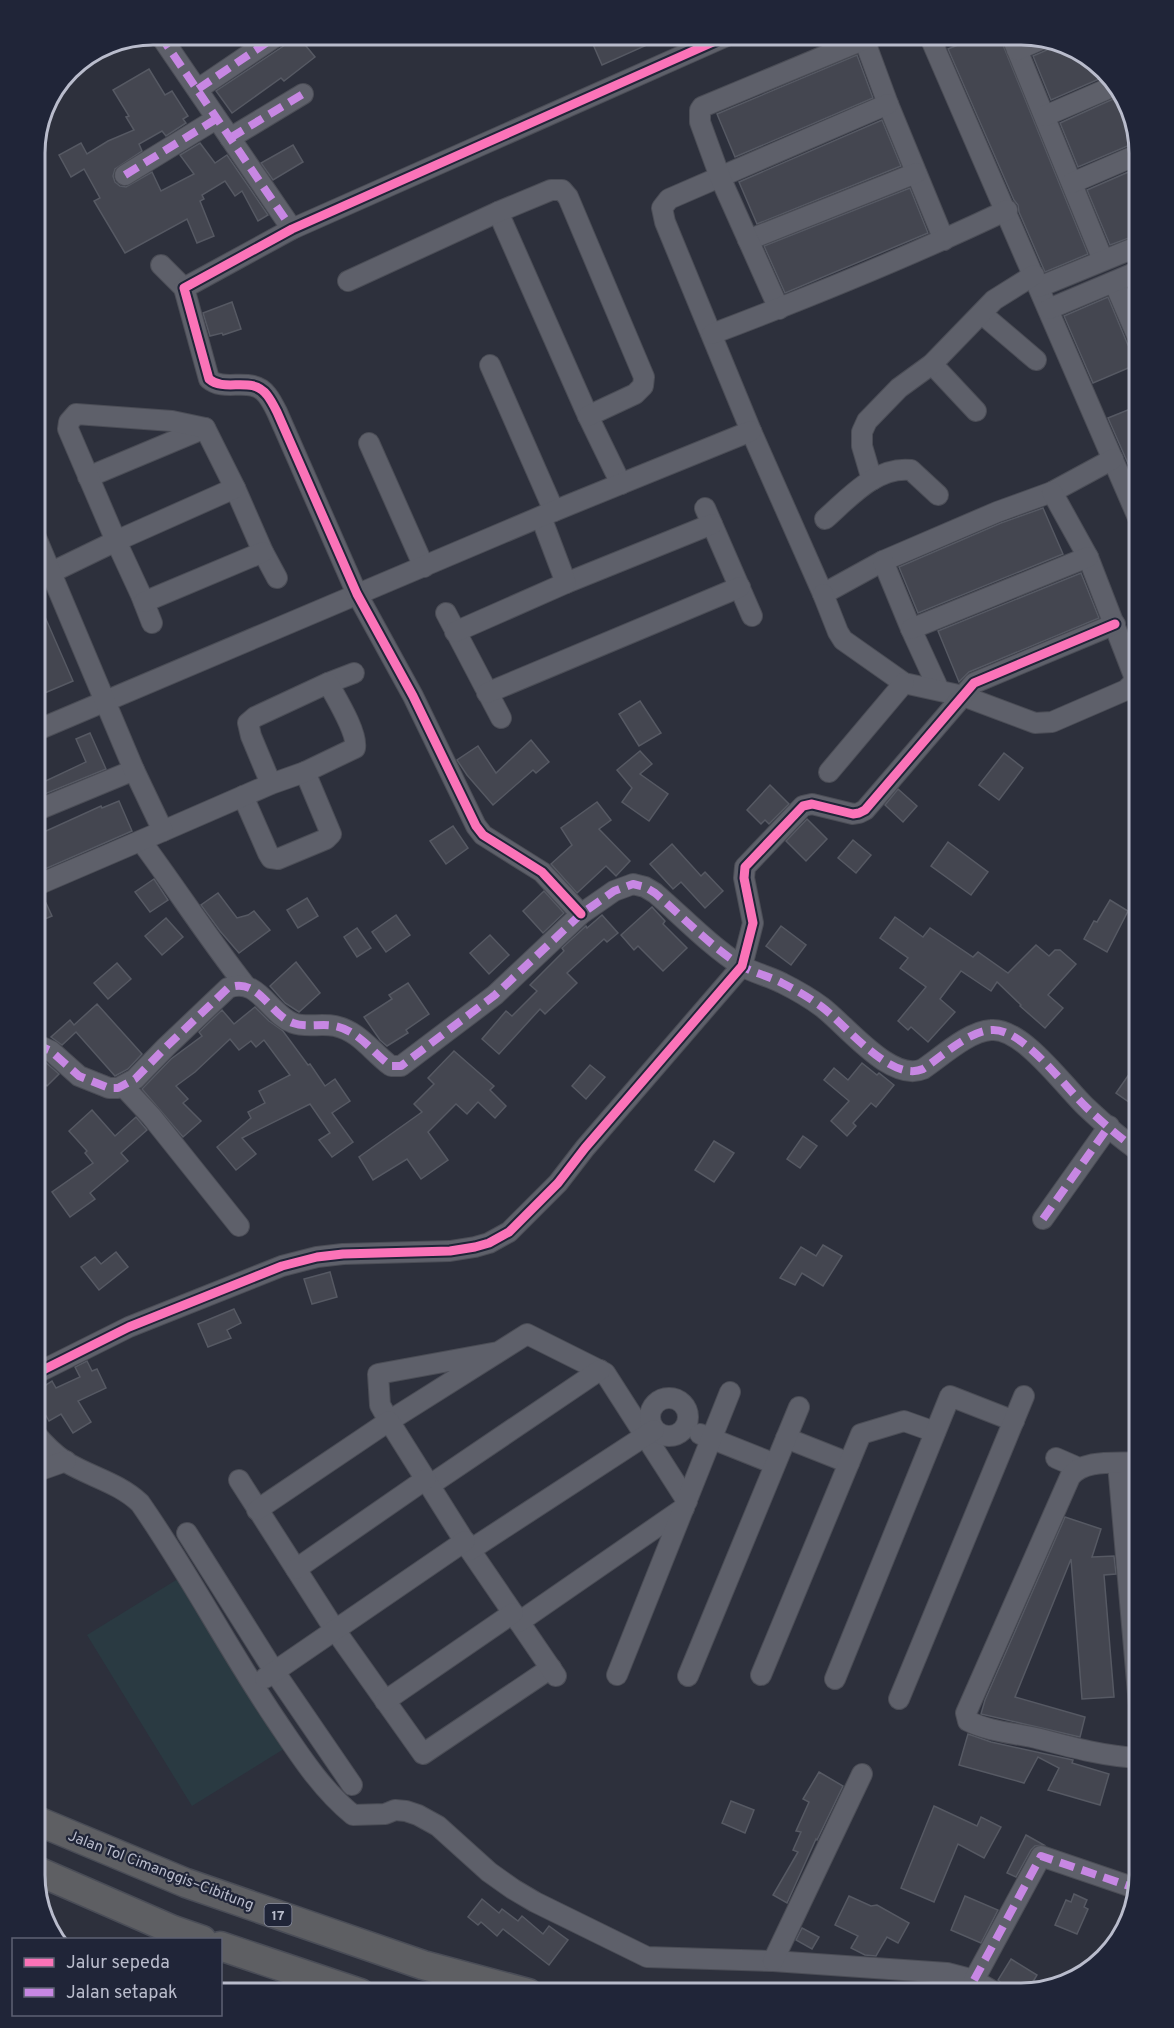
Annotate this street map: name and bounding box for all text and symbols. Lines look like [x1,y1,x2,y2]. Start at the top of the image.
street label: Jalan Tol Cimanggis–Cibitung [65,1827,256,1916]
road number: 17 [264,1904,292,1926]
legend [12,1938,222,2016]
text: Jalur sepeda [66,1952,170,1975]
text: Jalan setapak [66,1982,178,2005]

